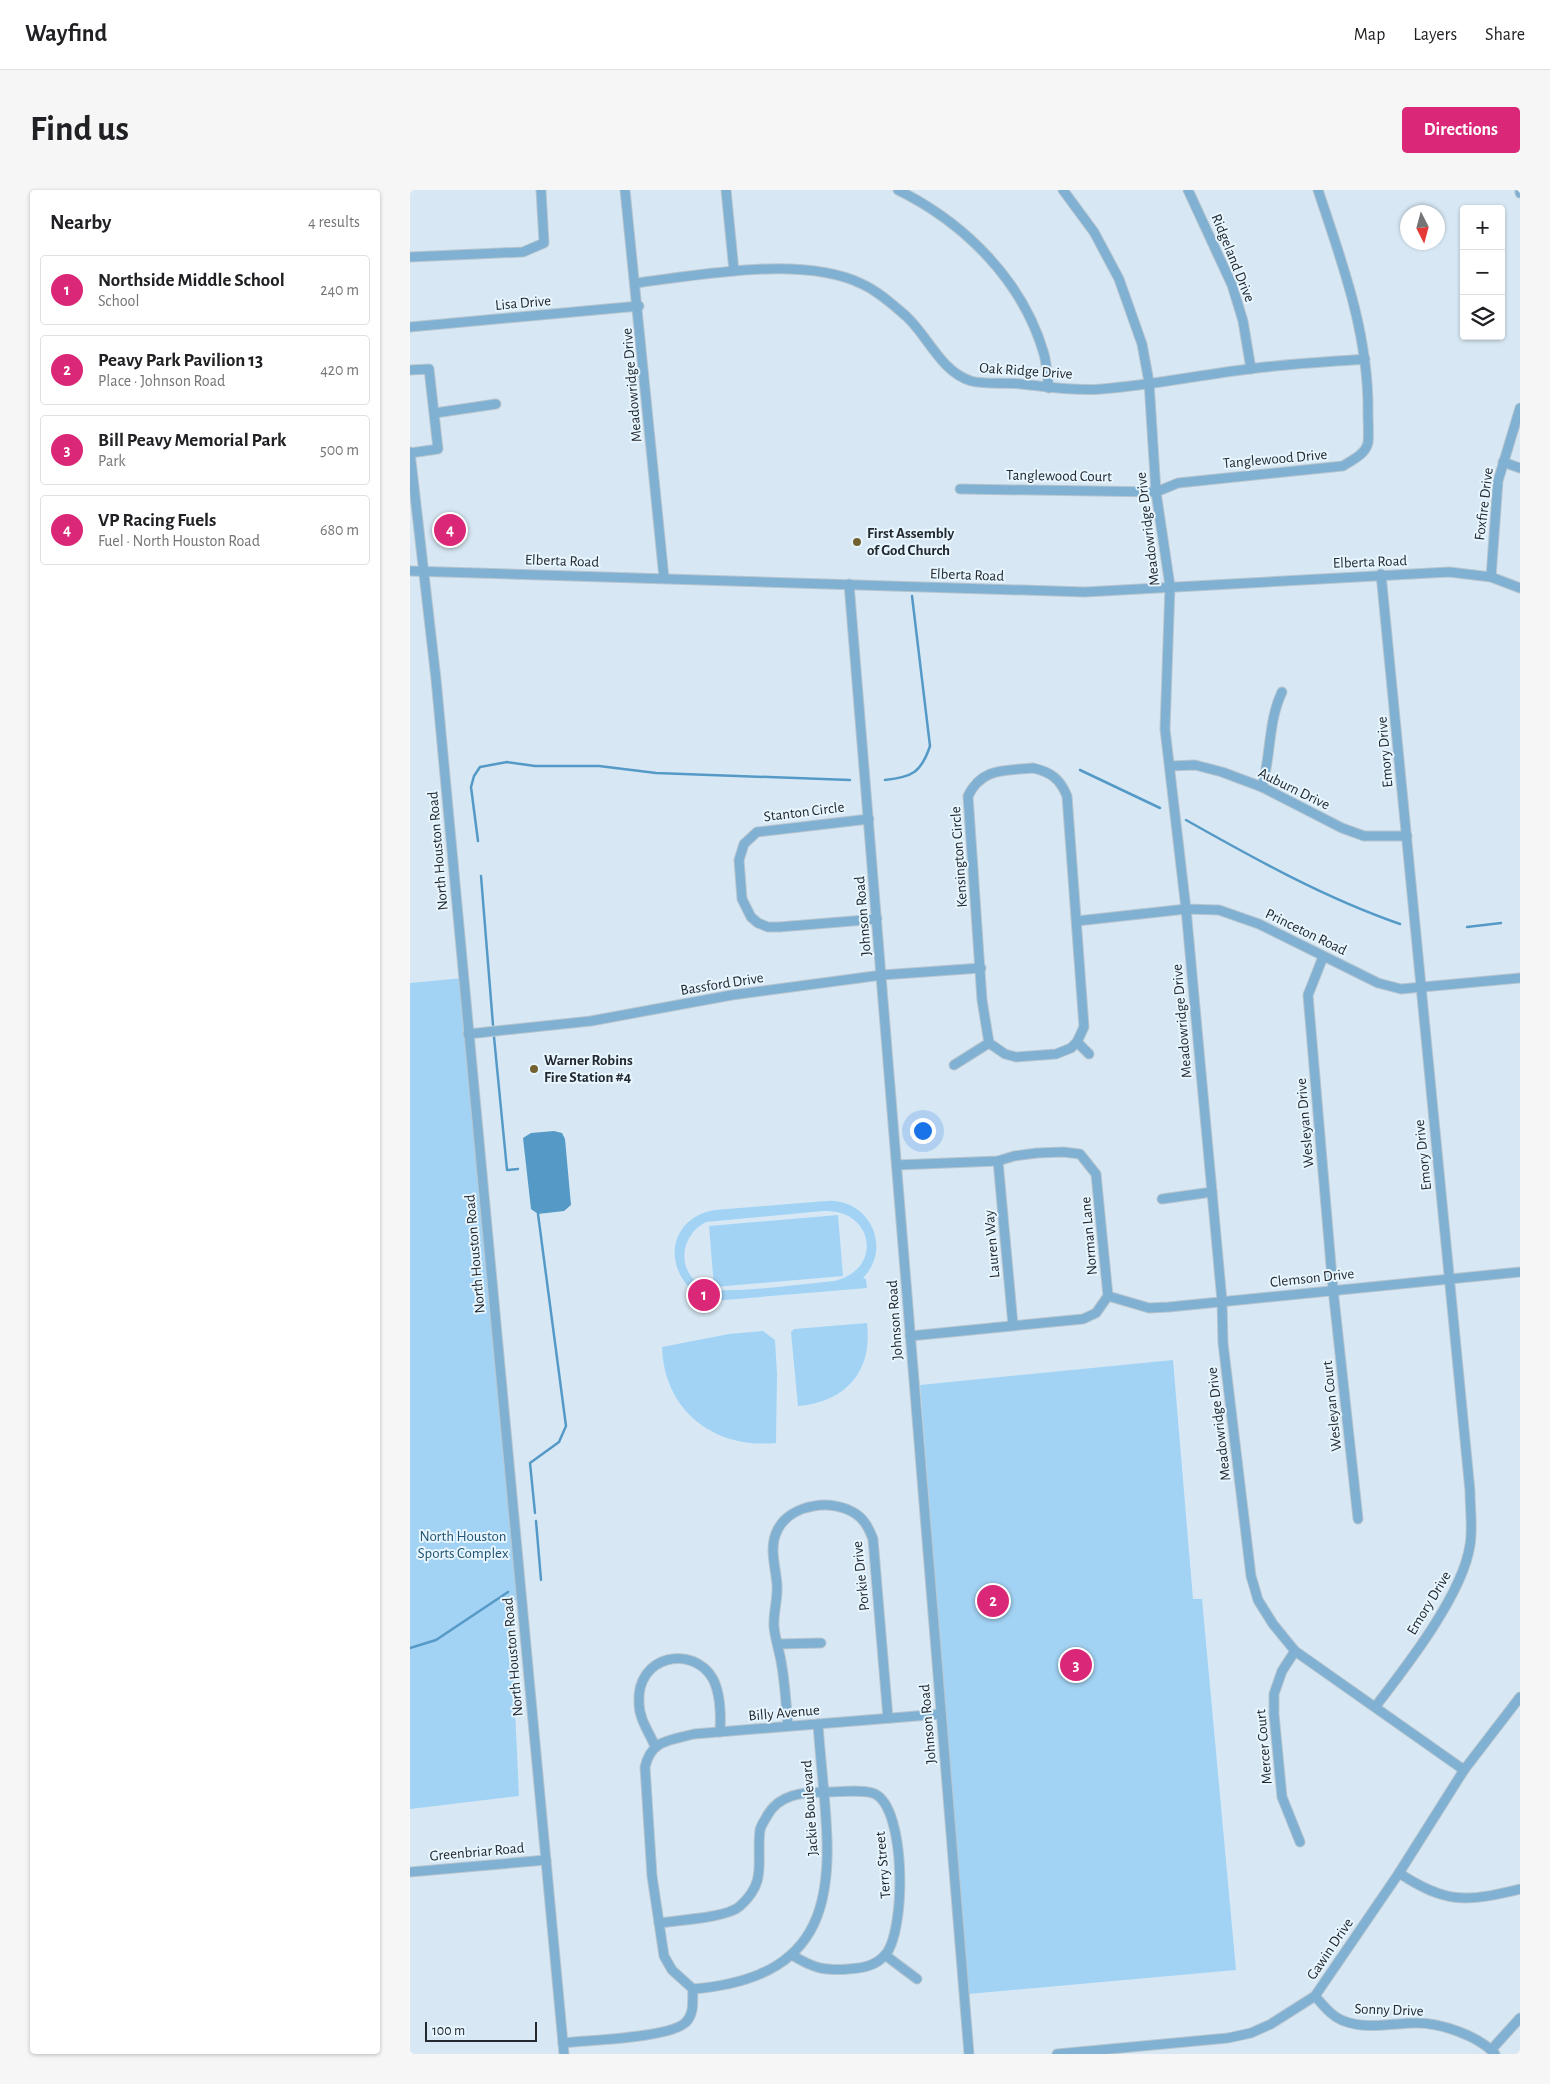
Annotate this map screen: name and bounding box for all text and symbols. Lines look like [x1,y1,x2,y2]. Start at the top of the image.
text: Wayfind [25,22,107,46]
text: Map [1354,26,1385,44]
text: Layers [1413,26,1457,44]
text: Share [1485,26,1525,44]
button: Directions [1402,107,1520,153]
text: Find us [30,112,129,147]
north arrow [1400,205,1445,250]
map controls [1460,205,1505,340]
button: + [1460,205,1505,250]
text: Nearby [50,212,111,233]
street label: Ridgeland Drive [1209,212,1258,304]
text: 4 results [308,214,360,230]
button: − [1460,250,1505,295]
text: Northside Middle School [98,271,285,290]
text: 1 [64,282,70,298]
text: 240 m [320,282,359,298]
text: School [98,293,139,309]
street label: Lisa Drive [494,293,552,313]
button: layers [1460,295,1505,340]
street label: Meadowridge Drive [620,327,644,443]
text: Peavy Park Pavilion 13 [98,351,263,370]
street label: Oak Ridge Drive [979,360,1073,382]
text: 2 [63,362,71,378]
text: 420 m [320,362,359,378]
text: Place · Johnson Road [98,373,225,389]
text: Bill Peavy Memorial Park [98,431,286,450]
text: 3 [64,442,70,458]
text: 500 m [320,442,359,458]
street label: Tanglewood Drive [1222,447,1328,471]
text: Park [98,453,126,469]
street label: Foxfire Drive [1472,467,1496,541]
street label: Tanglewood Court [1006,468,1112,484]
street label: Meadowridge Drive [1134,471,1162,587]
text: VP Racing Fuels [98,511,216,530]
pin: 4 [434,511,466,549]
text: 4 [63,522,71,538]
text: 680 m [320,522,359,538]
place label: First Assembly of God Church [867,526,955,558]
text: Fuel · North Houston Road [98,533,260,549]
marker: First Assembly of God Church [851,536,863,548]
street label: Elberta Road [525,552,600,570]
street label: Elberta Road [1333,553,1408,571]
street label: Elberta Road [930,566,1005,584]
street label: Emory Drive [1374,716,1396,788]
street label: Auburn Drive [1256,765,1332,813]
street label: North Houston Road [425,791,451,911]
street label: Stanton Circle [763,800,845,824]
street label: Kensington Circle [948,806,970,908]
street label: Johnson Road [852,875,874,956]
street label: Princeton Road [1263,906,1349,958]
street label: Meadowridge Drive [1170,963,1194,1079]
street label: Bassford Drive [679,970,765,998]
place label: Warner Robins Fire Station #4 [544,1053,633,1085]
marker: Warner Robins Fire Station #4 [528,1063,540,1075]
street label: Wesleyan Drive [1294,1077,1316,1169]
your location [910,1118,936,1144]
street label: Emory Drive [1412,1119,1434,1191]
street label: North Houston Road [462,1194,488,1314]
street label: Norman Lane [1078,1196,1100,1276]
street label: Lauren Way [981,1209,1002,1279]
street label: Clemson Drive [1269,1266,1355,1290]
pin: 1 [688,1276,720,1314]
street label: Johnson Road [885,1279,905,1360]
street label: Wesleyan Court [1320,1360,1344,1452]
street label: Meadowridge Drive [1205,1366,1233,1482]
park label: North Houston Sports Complex [417,1529,509,1561]
street label: Porkie Drive [850,1540,872,1612]
street label: Emory Drive [1404,1568,1454,1637]
pin: 2 [977,1582,1009,1620]
street label: North Houston Road [500,1597,526,1717]
pin: 3 [1060,1646,1092,1684]
street label: Johnson Road [917,1683,939,1764]
street label: Billy Avenue [748,1702,820,1724]
street label: Mercer Court [1253,1709,1275,1785]
street label: Jackie Boulevard [799,1759,821,1856]
street label: Terry Street [873,1831,893,1899]
street label: Greenbriar Road [429,1840,525,1864]
street label: Gawin Drive [1304,1915,1356,1983]
street label: Sonny Drive [1354,2001,1424,2019]
scale bar [425,2019,538,2042]
text: 100 m [432,2024,465,2038]

